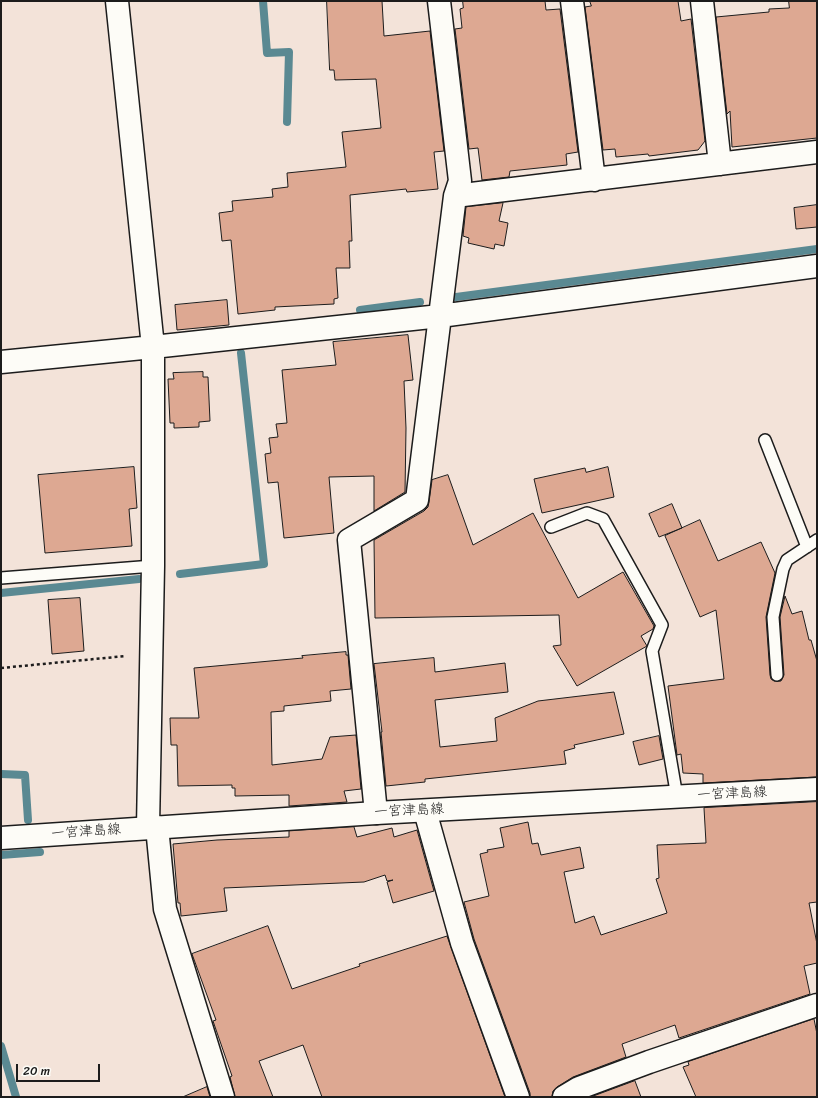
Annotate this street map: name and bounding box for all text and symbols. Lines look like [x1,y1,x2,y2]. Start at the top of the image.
street label: 一宮津島線 [697,784,767,804]
street label: 一宮津島線 [374,801,444,821]
street label: 一宮津島線 [50,821,122,843]
scale bar [18,1056,102,1082]
text: 20 m [23,1060,50,1082]

